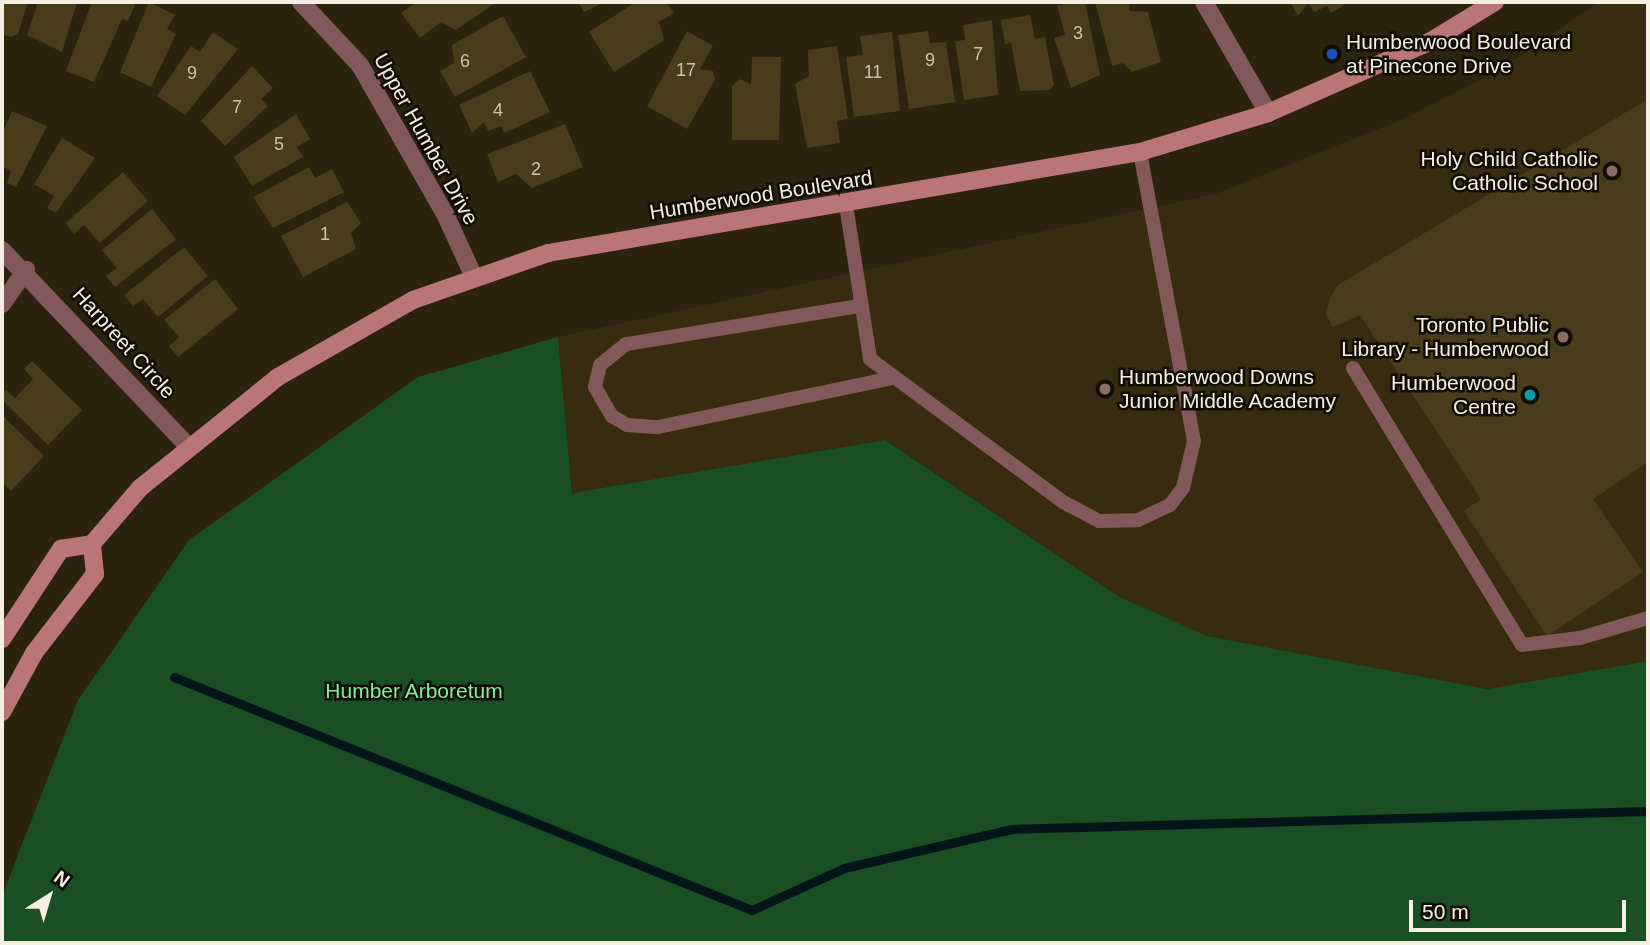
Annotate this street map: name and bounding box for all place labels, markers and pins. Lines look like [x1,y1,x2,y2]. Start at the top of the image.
place label: Humberwood Boulevard at Pinecone Drive [1346,29,1571,79]
marker: Humberwood Boulevard at Pinecone Drive [1324,46,1340,62]
place label: Holy Child Catholic Catholic School [1421,146,1598,196]
marker: Holy Child Catholic Catholic School [1604,163,1620,179]
place label: Toronto Public Library - Humberwood [1341,312,1549,362]
marker: Toronto Public Library - Humberwood [1555,329,1571,345]
place label: Humberwood Downs Junior Middle Academy [1119,364,1337,414]
place label: Humberwood Centre [1391,370,1516,420]
marker: Humberwood Downs Junior Middle Academy [1097,381,1113,397]
marker: Humberwood Centre [1522,387,1538,403]

